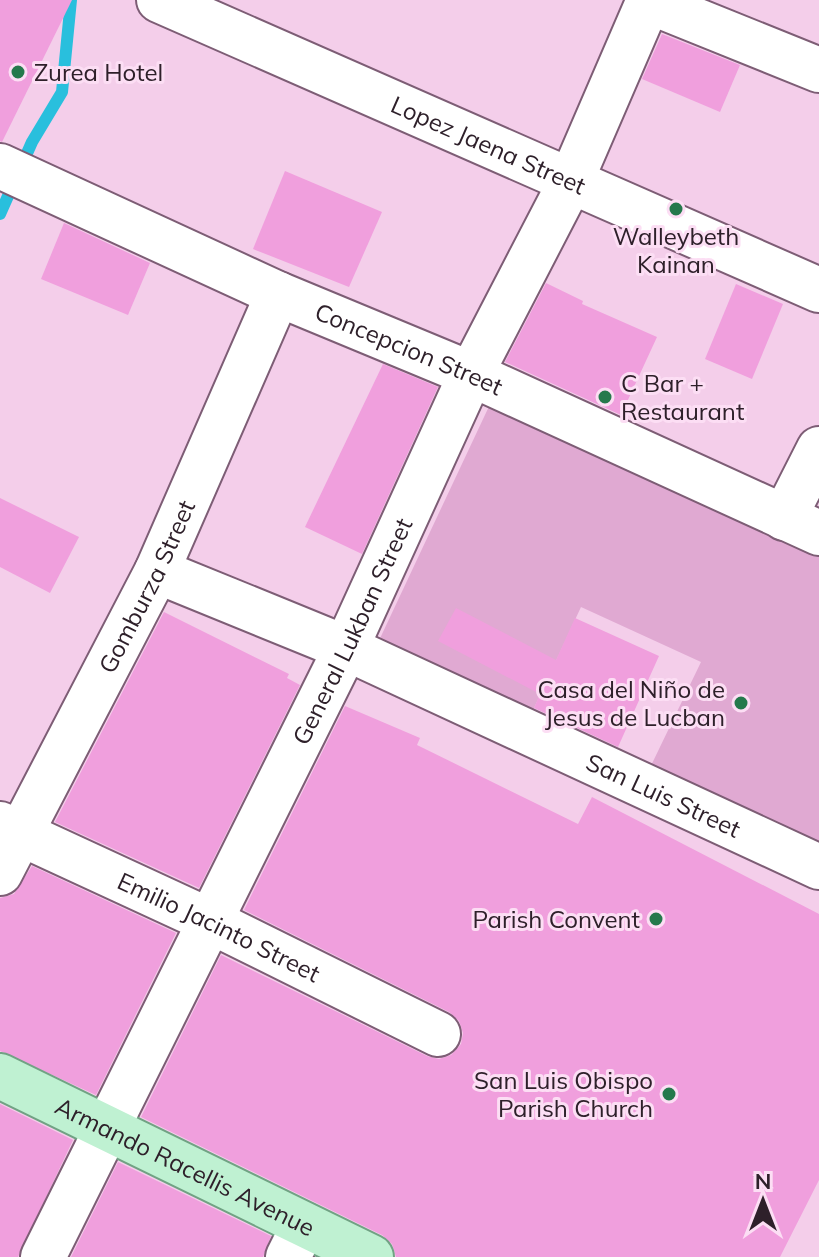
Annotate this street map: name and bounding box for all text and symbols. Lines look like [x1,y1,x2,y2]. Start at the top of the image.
place label: Zurea Hotel [34,57,163,87]
marker: Zurea Hotel [9,63,27,81]
street label: Lopez Jaena Street [387,89,590,201]
marker: Walleybeth Kainan [667,200,685,218]
place label: Walleybeth Kainan [613,221,739,279]
street label: Concepcion Street [311,296,508,401]
place label: C Bar + Restaurant [621,368,744,426]
marker: C Bar + Restaurant [596,388,614,406]
street label: Gomburza Street [92,495,201,678]
street label: General Lukban Street [285,513,418,749]
place label: Casa del Niño de Jesus de Lucban [537,674,725,732]
marker: Casa del Niño de Jesus de Lucban [732,694,750,712]
street label: San Luis Street [582,746,745,844]
street label: Emilio Jacinto Street [113,866,325,988]
place label: Parish Convent [473,904,640,934]
marker: Parish Convent [647,910,665,928]
place label: San Luis Obispo Parish Church [474,1065,653,1123]
marker: San Luis Obispo Parish Church [660,1085,678,1103]
street label: Armando Racellis Avenue [51,1090,320,1242]
north arrow [723,1161,803,1241]
text: N [755,1167,771,1195]

